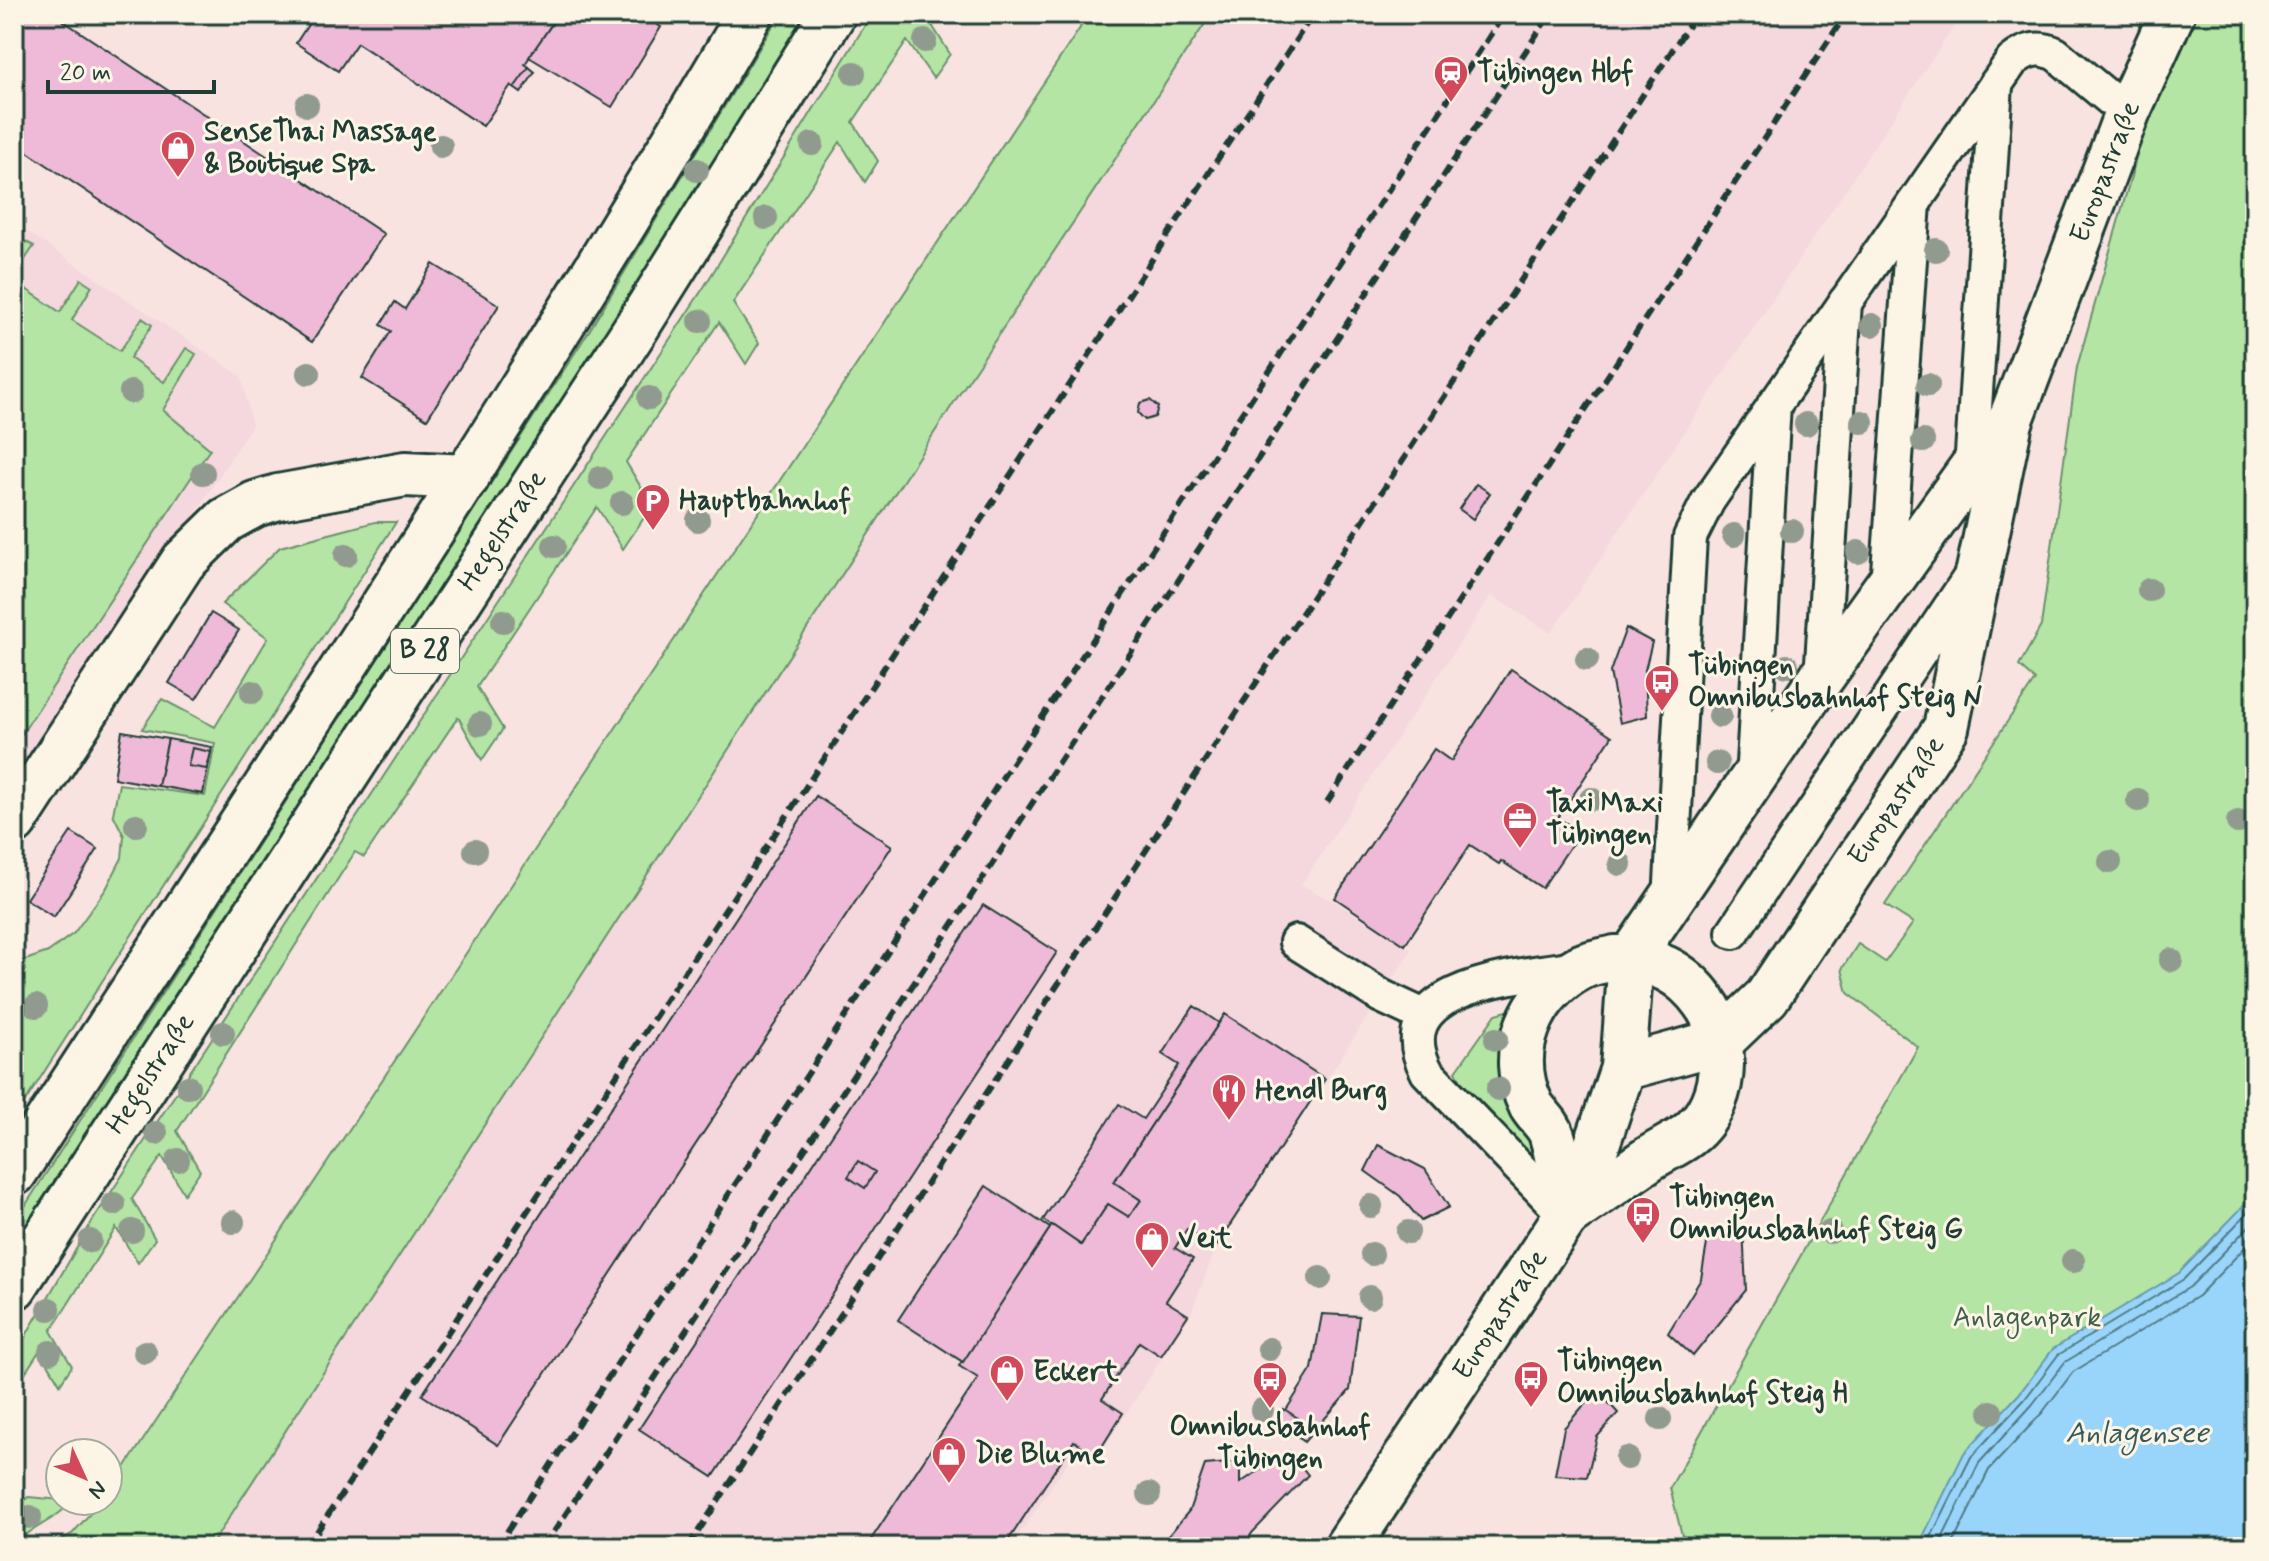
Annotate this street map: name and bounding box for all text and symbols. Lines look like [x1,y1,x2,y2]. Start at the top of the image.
scale bar [48,44,214,94]
station icon: Tübingen Hbf [1432,54,1470,104]
place label: Tübingen Hbf [1477,55,1633,95]
text: 20 m [60,58,111,89]
street label: Europastraße [2062,96,2150,248]
place label: SenseThai Massage & Boutique Spa [204,114,437,183]
shop icon: SenseThai Massage & Boutique Spa [159,129,197,179]
street label: Hegelstraße [450,463,558,600]
parking icon: Hauptbahnhof [634,482,672,532]
place label: Hauptbahnhof [679,483,851,520]
road number: B 28 [391,629,459,673]
place label: Tübingen Omnibusbahnhof Steig N [1688,648,1982,718]
bus stop icon: Tübingen Omnibusbahnhof Steig N [1643,663,1681,713]
street label: Europastraße [1840,729,1954,873]
place label: Taxi Maxi Tübingen [1546,785,1663,857]
office icon: Taxi Maxi Tübingen [1501,800,1539,850]
street label: Hegelstraße [98,1006,206,1143]
restaurant icon: Hendl Burg [1210,1072,1248,1122]
place label: Hendl Burg [1255,1073,1387,1111]
place label: Tübingen Omnibusbahnhof Steig G [1669,1180,1963,1250]
bus stop icon: Tübingen Omnibusbahnhof Steig G [1624,1195,1662,1245]
shop icon: Veit [1133,1220,1171,1270]
place label: Veit [1178,1221,1232,1258]
street label: Europastraße [1445,1243,1557,1387]
park label: Anlagenpark [1953,1300,2101,1339]
place label: Tübingen Omnibusbahnhof Steig H [1557,1344,1848,1414]
shop icon: Eckert [988,1353,1026,1403]
place label: Eckert [1033,1354,1119,1391]
bus stop icon: Tübingen Omnibusbahnhof Steig H [1512,1359,1550,1409]
bus stop icon: Omnibusbahnhof Tübingen [1251,1360,1289,1410]
place label: Omnibusbahnhof Tübingen [1169,1409,1371,1481]
water label: Anlagensee [2065,1414,2210,1456]
shop icon: Die Blume [930,1435,968,1485]
place label: Die Blume [975,1436,1105,1473]
north arrow [44,1437,124,1517]
text: N [82,1475,112,1505]

